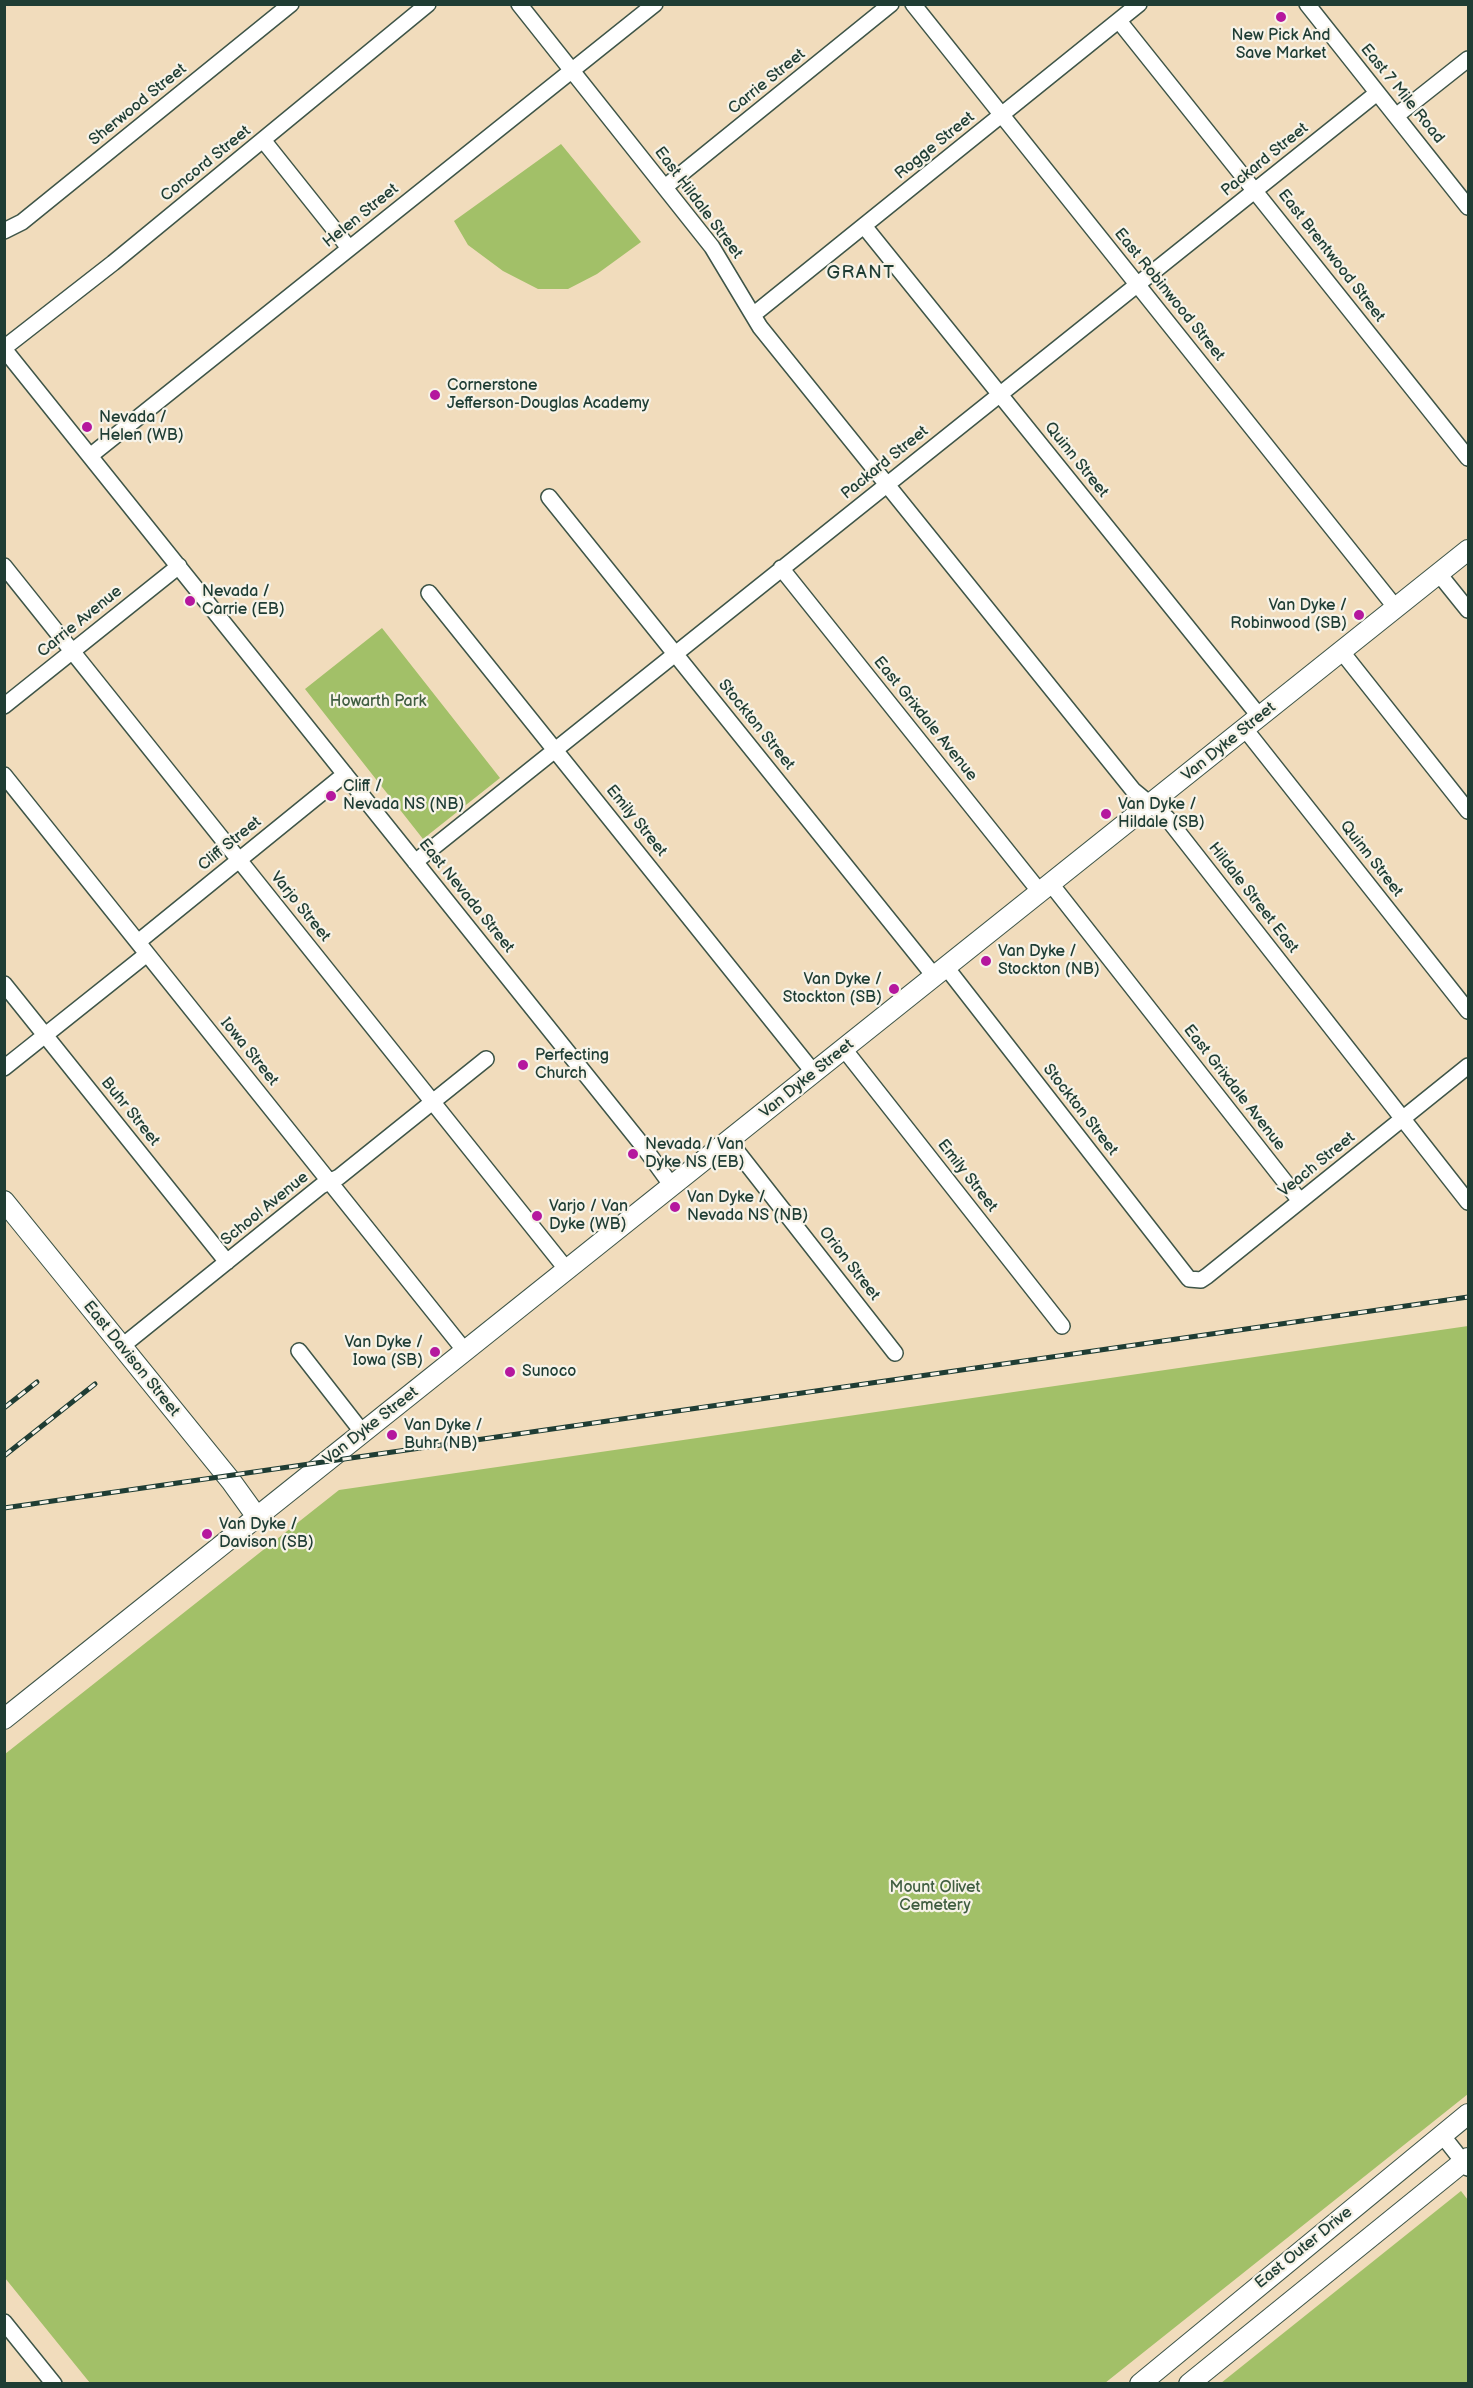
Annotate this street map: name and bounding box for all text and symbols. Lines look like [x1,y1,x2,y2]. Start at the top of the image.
marker: New Pick And Save Market [1274,10,1288,24]
place label: New Pick And Save Market [1231,26,1331,64]
street label: East 7 Mile Road [1356,40,1448,148]
street label: Carrie Street [725,45,809,119]
street label: Sherwood Street [85,60,191,150]
street label: Rogge Street [891,108,979,184]
street label: Packard Street [1218,119,1312,201]
street label: Concord Street [157,122,255,206]
street label: East Hildale Street [650,143,746,263]
street label: Helen Street [319,180,403,252]
street label: East Brentwood Street [1273,186,1389,326]
street label: East Robinwood Street [1110,225,1228,365]
district label: GRANT [826,262,896,284]
place label: Cornerstone Jefferson-Douglas Academy [447,376,649,414]
marker: Cornerstone Jefferson-Douglas Academy [428,388,442,402]
place label: Nevada / Helen (WB) [99,408,184,446]
street label: Quinn Street [1040,418,1112,502]
marker: Nevada / Helen (WB) [80,420,94,434]
street label: Packard Street [838,422,932,504]
street label: Carrie Avenue [34,582,126,662]
place label: Nevada / Carrie (EB) [202,582,285,620]
marker: Nevada / Carrie (EB) [183,594,197,608]
place label: Van Dyke / Robinwood (SB) [1230,596,1347,634]
marker: Van Dyke / Robinwood (SB) [1352,608,1366,622]
street label: East Grixdale Avenue [869,653,981,785]
street label: Stockton Street [714,676,798,774]
park label: Howarth Park [330,692,426,712]
street label: Van Dyke Street [1178,698,1280,786]
place label: Cliff / Nevada NS (NB) [343,777,464,815]
street label: Emily Street [601,781,671,861]
marker: Cliff / Nevada NS (NB) [324,789,338,803]
place label: Van Dyke / Hildale (SB) [1118,795,1205,833]
marker: Van Dyke / Hildale (SB) [1099,807,1113,821]
street label: Cliff Street [195,813,265,875]
street label: Quinn Street [1335,817,1407,901]
street label: East Nevada Street [414,835,518,957]
street label: Hildale Street East [1204,839,1302,957]
street label: Varjo Street [266,868,334,946]
place label: Van Dyke / Stockton (NB) [998,942,1100,980]
marker: Van Dyke / Stockton (NB) [979,954,993,968]
place label: Van Dyke / Stockton (SB) [783,970,882,1008]
marker: Van Dyke / Stockton (SB) [887,982,901,996]
street label: Iowa Street [216,1014,282,1090]
street label: East Grixdale Avenue [1179,1021,1289,1155]
street label: Van Dyke Street [756,1035,858,1123]
place label: Perfecting Church [535,1046,609,1084]
marker: Perfecting Church [516,1058,530,1072]
street label: Stockton Street [1038,1060,1122,1160]
street label: Buhr Street [97,1074,163,1150]
street label: Veach Street [1275,1128,1359,1202]
place label: Nevada / Van Dyke NS (EB) [645,1135,745,1173]
street label: Emily Street [933,1136,1001,1216]
marker: Nevada / Van Dyke NS (EB) [626,1147,640,1161]
street label: School Avenue [217,1168,313,1250]
place label: Van Dyke / Nevada NS (NB) [687,1188,808,1226]
place label: Varjo / Van Dyke (WB) [549,1197,628,1235]
marker: Van Dyke / Nevada NS (NB) [668,1200,682,1214]
marker: Varjo / Van Dyke (WB) [530,1209,544,1223]
street label: Orion Street [814,1223,884,1305]
street label: East Davison Street [79,1297,183,1421]
place label: Van Dyke / Iowa (SB) [344,1333,423,1371]
marker: Van Dyke / Iowa (SB) [428,1345,442,1359]
place label: Sunoco [522,1362,576,1382]
marker: Sunoco [503,1365,517,1379]
street label: Van Dyke Street [320,1383,422,1469]
place label: Van Dyke / Buhr (NB) [404,1416,483,1454]
marker: Van Dyke / Buhr (NB) [385,1428,399,1442]
place label: Van Dyke / Davison (SB) [219,1515,314,1553]
marker: Van Dyke / Davison (SB) [200,1527,214,1541]
park label: Mount Olivet Cemetery [890,1878,980,1916]
street label: East Outer Drive [1252,2203,1356,2293]

